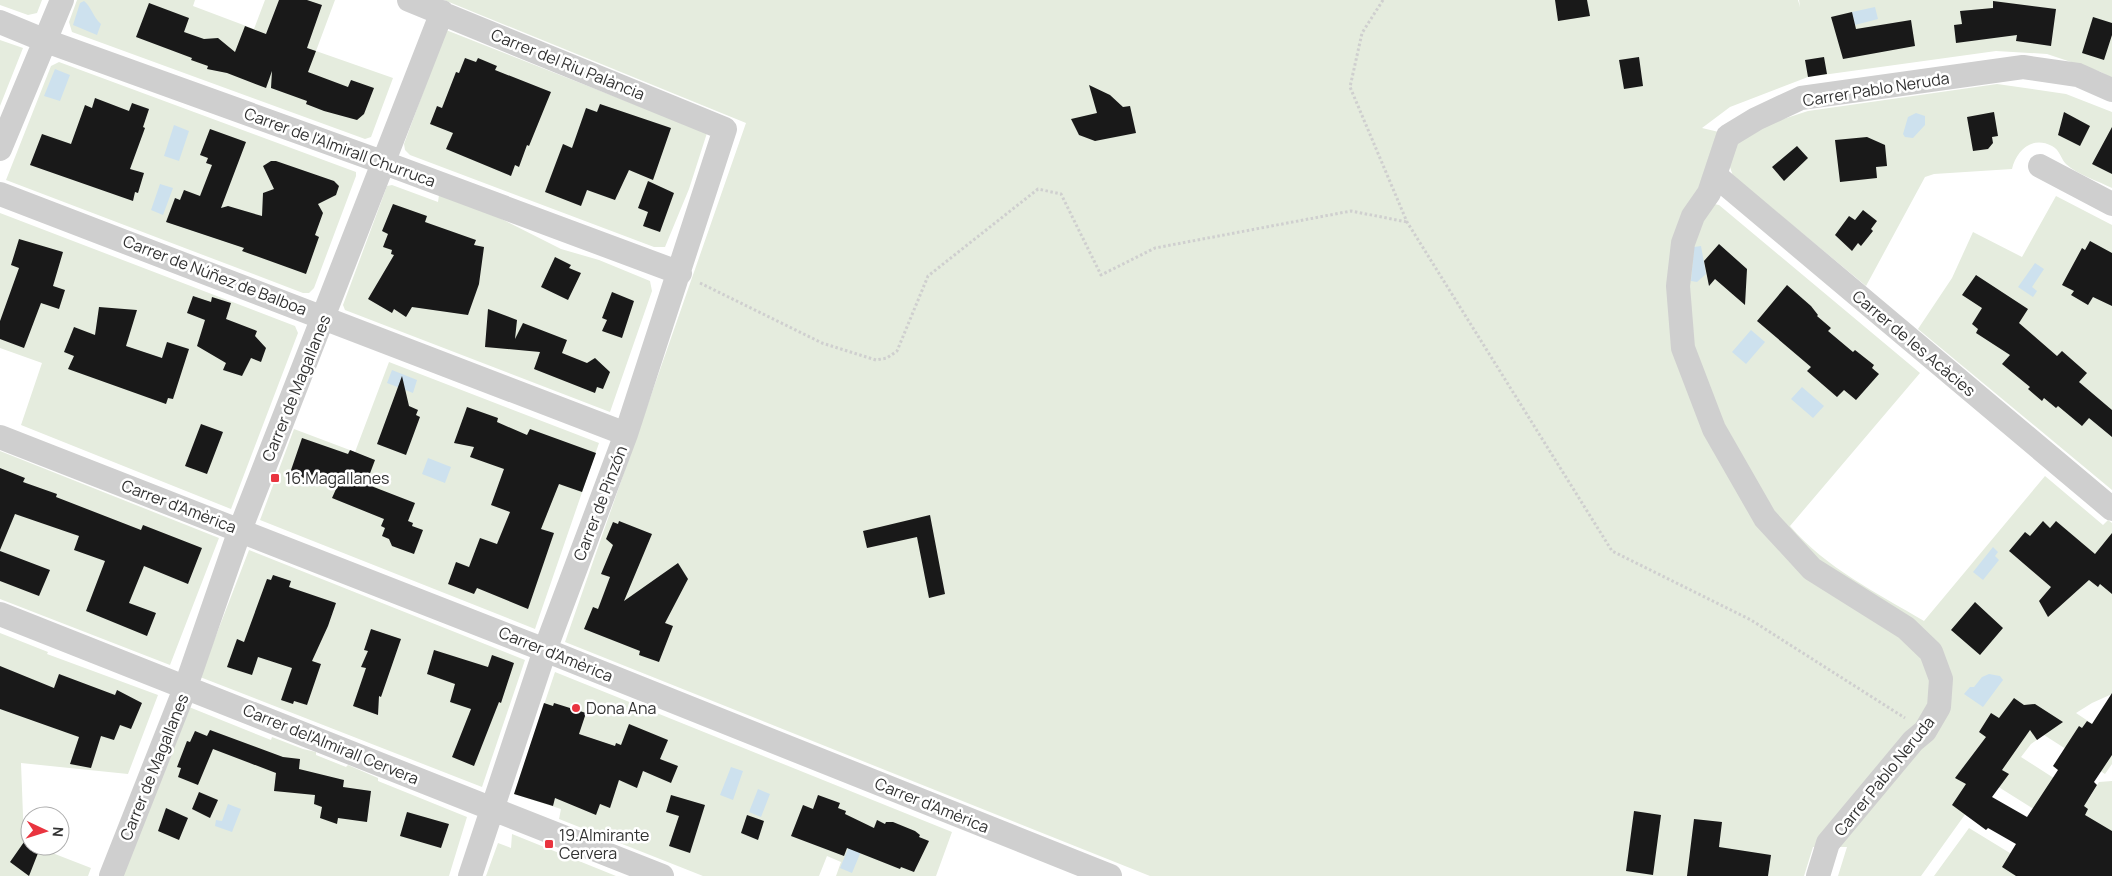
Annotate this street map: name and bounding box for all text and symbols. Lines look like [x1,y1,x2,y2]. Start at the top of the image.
street label: Carrer del Riu Palància [488,23,648,105]
street label: Carrer Pablo Neruda [1801,67,1951,111]
street label: Carrer de l'Almirall Churruca [241,102,439,192]
street label: Carrer de Núñez de Balboa [120,230,310,320]
street label: Carrer de les Acàcies [1848,285,1980,401]
street label: Carrer de Magallanes [257,311,335,465]
street label: Carrer de Pinzón [568,442,632,564]
place label: 16.Magallanes [285,467,389,489]
marker: 16.Magallanes [269,472,281,484]
street label: Carrer d'Amèrica [118,474,240,538]
street label: Carrer d'Amèrica [496,621,616,687]
street label: Carrer de Magallanes [115,690,193,844]
place label: Dona Ana [586,697,656,719]
street label: Carrer del'Almirall Cervera [240,699,422,789]
marker: Dona Ana [570,702,582,714]
street label: Carrer Pablo Neruda [1829,712,1939,840]
street label: Carrer d'Amèrica [872,772,992,838]
north arrow [20,806,70,856]
place label: 19.Almirante Cervera [559,824,649,864]
text: N [49,826,68,838]
marker: 19.Almirante Cervera [543,838,555,850]

